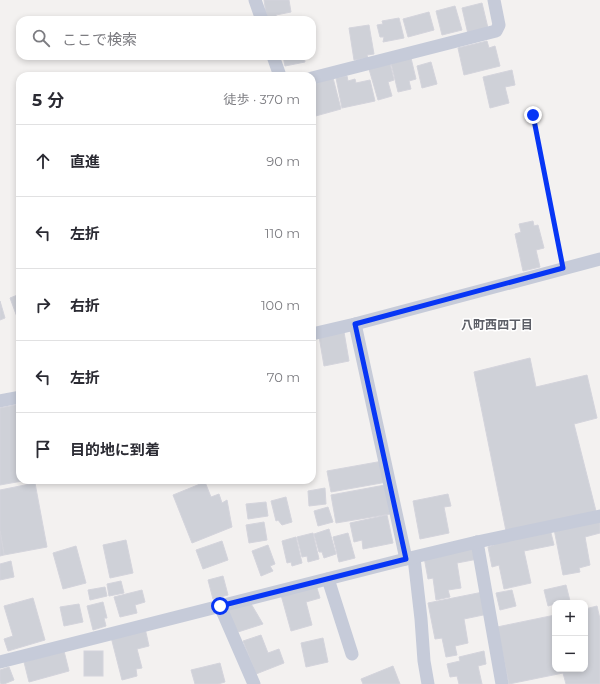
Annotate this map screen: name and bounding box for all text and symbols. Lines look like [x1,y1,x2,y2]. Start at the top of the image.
search box [16,16,316,60]
icon: search [30,27,52,49]
text: ここで検索 [62,30,137,49]
text: 5 分 [32,90,64,110]
text: 徒歩 · 370 m [224,91,300,107]
route end [524,106,542,124]
icon: ahead [32,150,54,172]
text: 直進 [70,152,100,171]
text: 90 m [266,153,300,169]
icon: left [32,222,54,244]
text: 左折 [70,224,100,243]
text: 110 m [265,225,300,241]
icon: right [32,294,54,316]
text: 右折 [70,296,100,315]
text: 100 m [261,297,300,313]
district label: 八町西四丁目 [461,317,533,332]
icon: left [32,366,54,388]
text: 左折 [70,368,100,387]
text: 70 m [267,369,300,385]
icon: arrive [32,438,54,460]
text: 目的地に到着 [70,440,160,459]
route start [211,597,229,615]
map controls [552,600,588,672]
button: + [552,600,588,636]
button: − [552,636,588,672]

